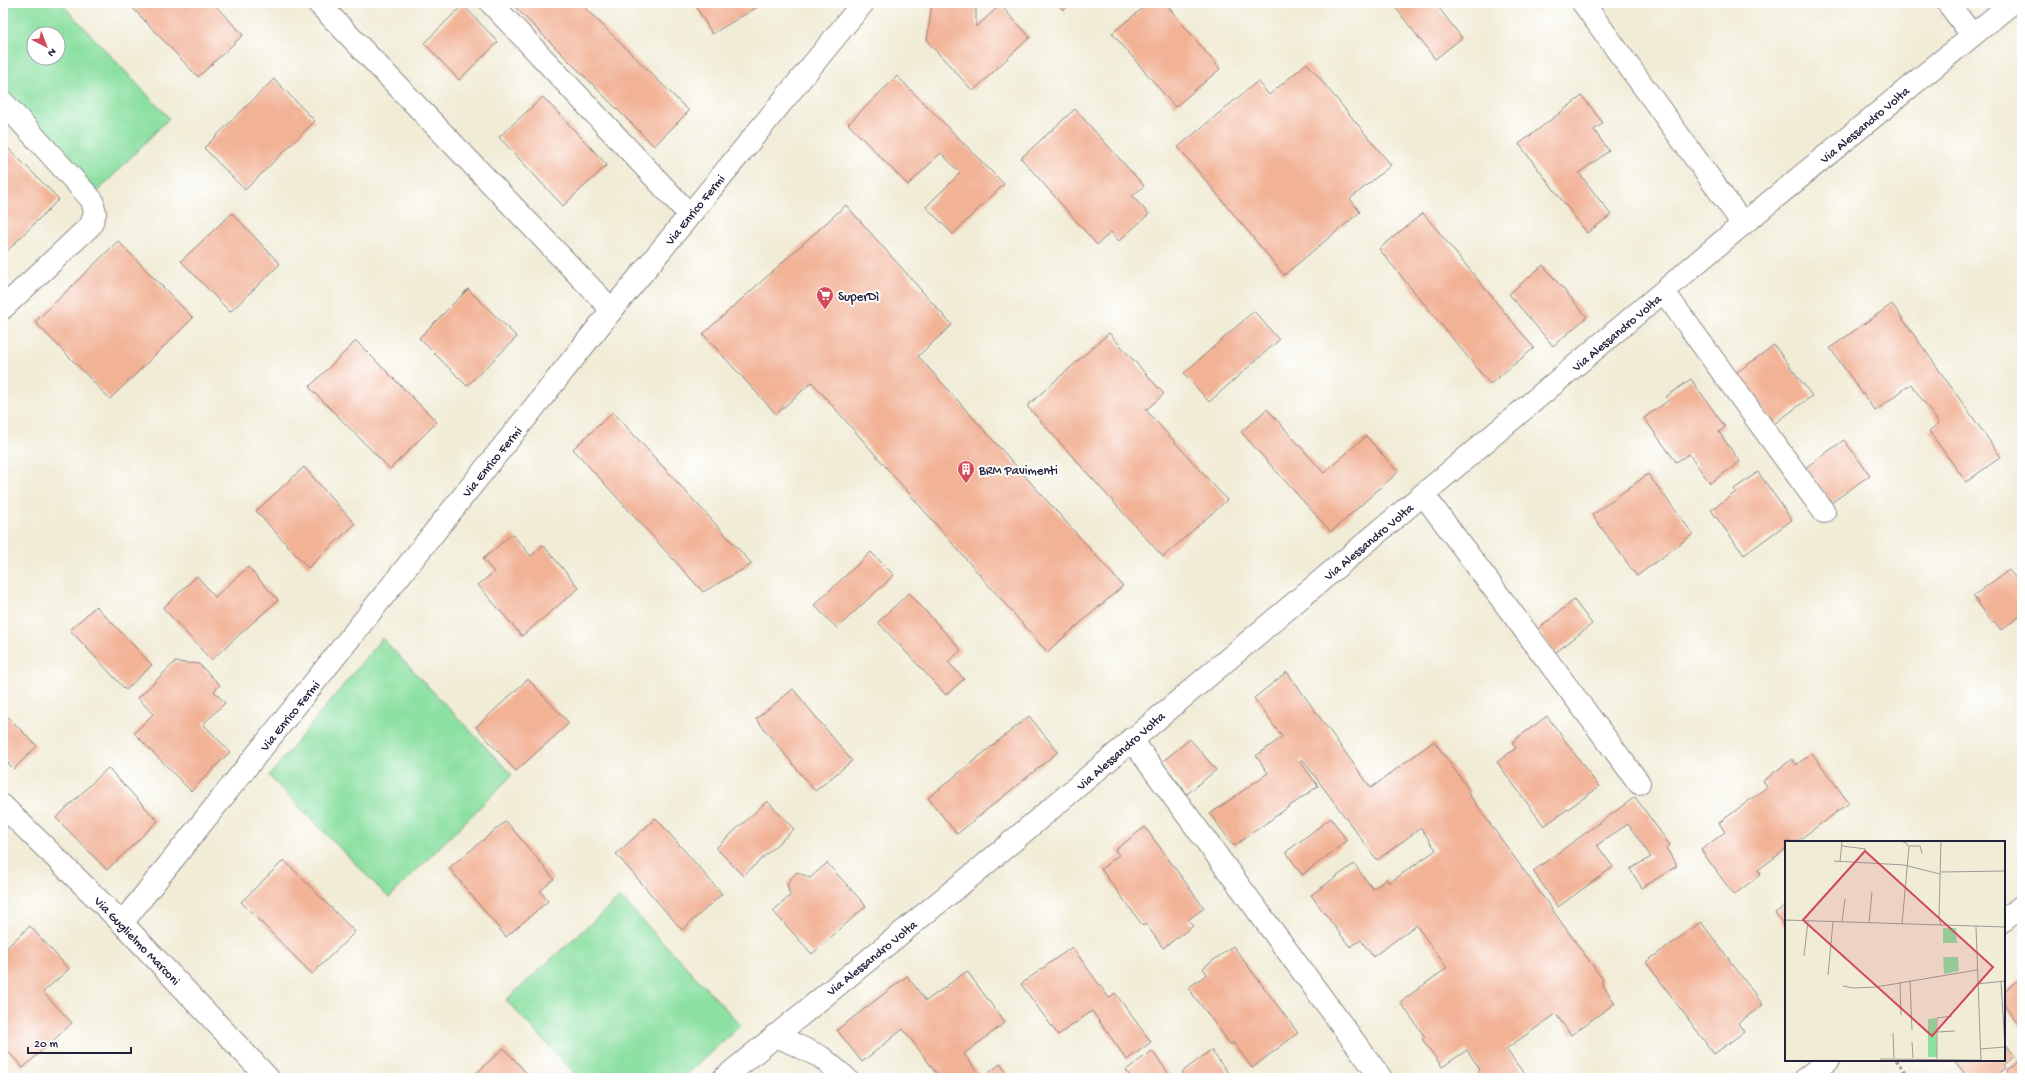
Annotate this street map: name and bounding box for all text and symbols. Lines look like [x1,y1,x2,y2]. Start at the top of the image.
north arrow [26,26,66,66]
text: N [45,45,58,59]
street label: Via Alessandro Volta [1817,84,1914,168]
street label: Via Enrico Fermi [662,172,729,250]
supermarket icon: SuperDì [815,285,835,310]
place label: SuperDì [838,290,879,305]
street label: Via Alessandro Volta [1569,292,1666,376]
street label: Via Enrico Fermi [459,424,526,502]
building icon: BRM Pavimenti [956,459,976,484]
place label: BRM Pavimenti [978,464,1058,479]
street label: Via Alessandro Volta [1321,501,1418,585]
street label: Via Enrico Fermi [257,678,324,756]
street label: Via Alessandro Volta [1074,709,1169,795]
inset map [1785,841,2005,1061]
street label: Via Guglielmo Marconi [89,894,182,989]
street label: Via Alessandro Volta [824,917,921,1001]
scale bar [28,1029,131,1055]
text: 20 m [34,1038,59,1052]

